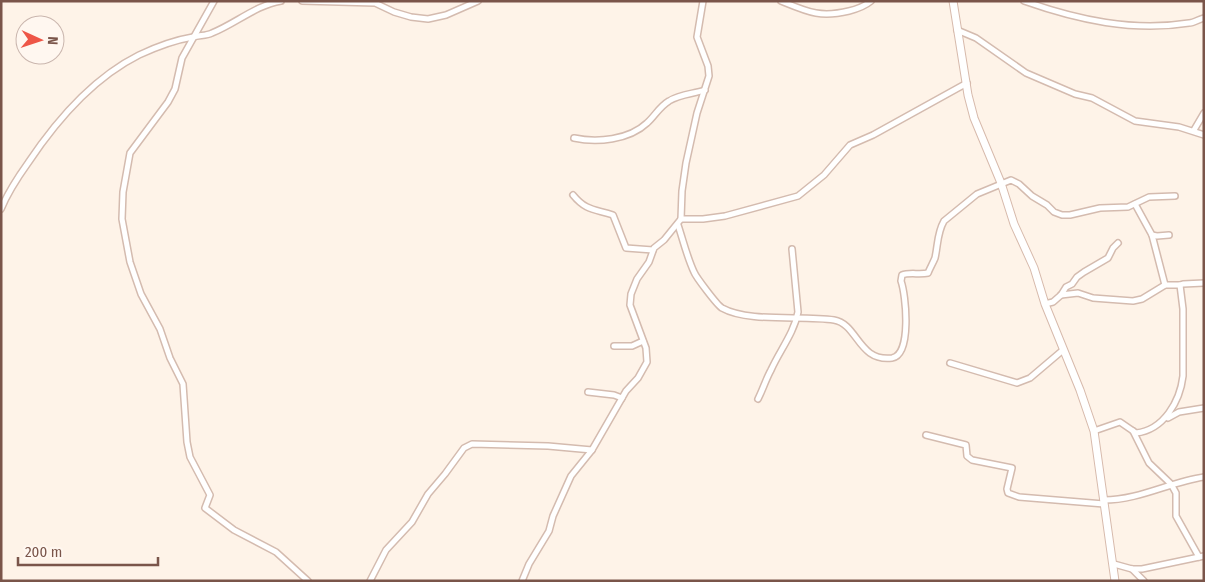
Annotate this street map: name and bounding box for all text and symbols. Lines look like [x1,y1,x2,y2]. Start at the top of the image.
north arrow [15,15,65,65]
text: N [44,36,61,45]
scale bar [18,534,158,566]
text: 200 m [25,543,62,561]

